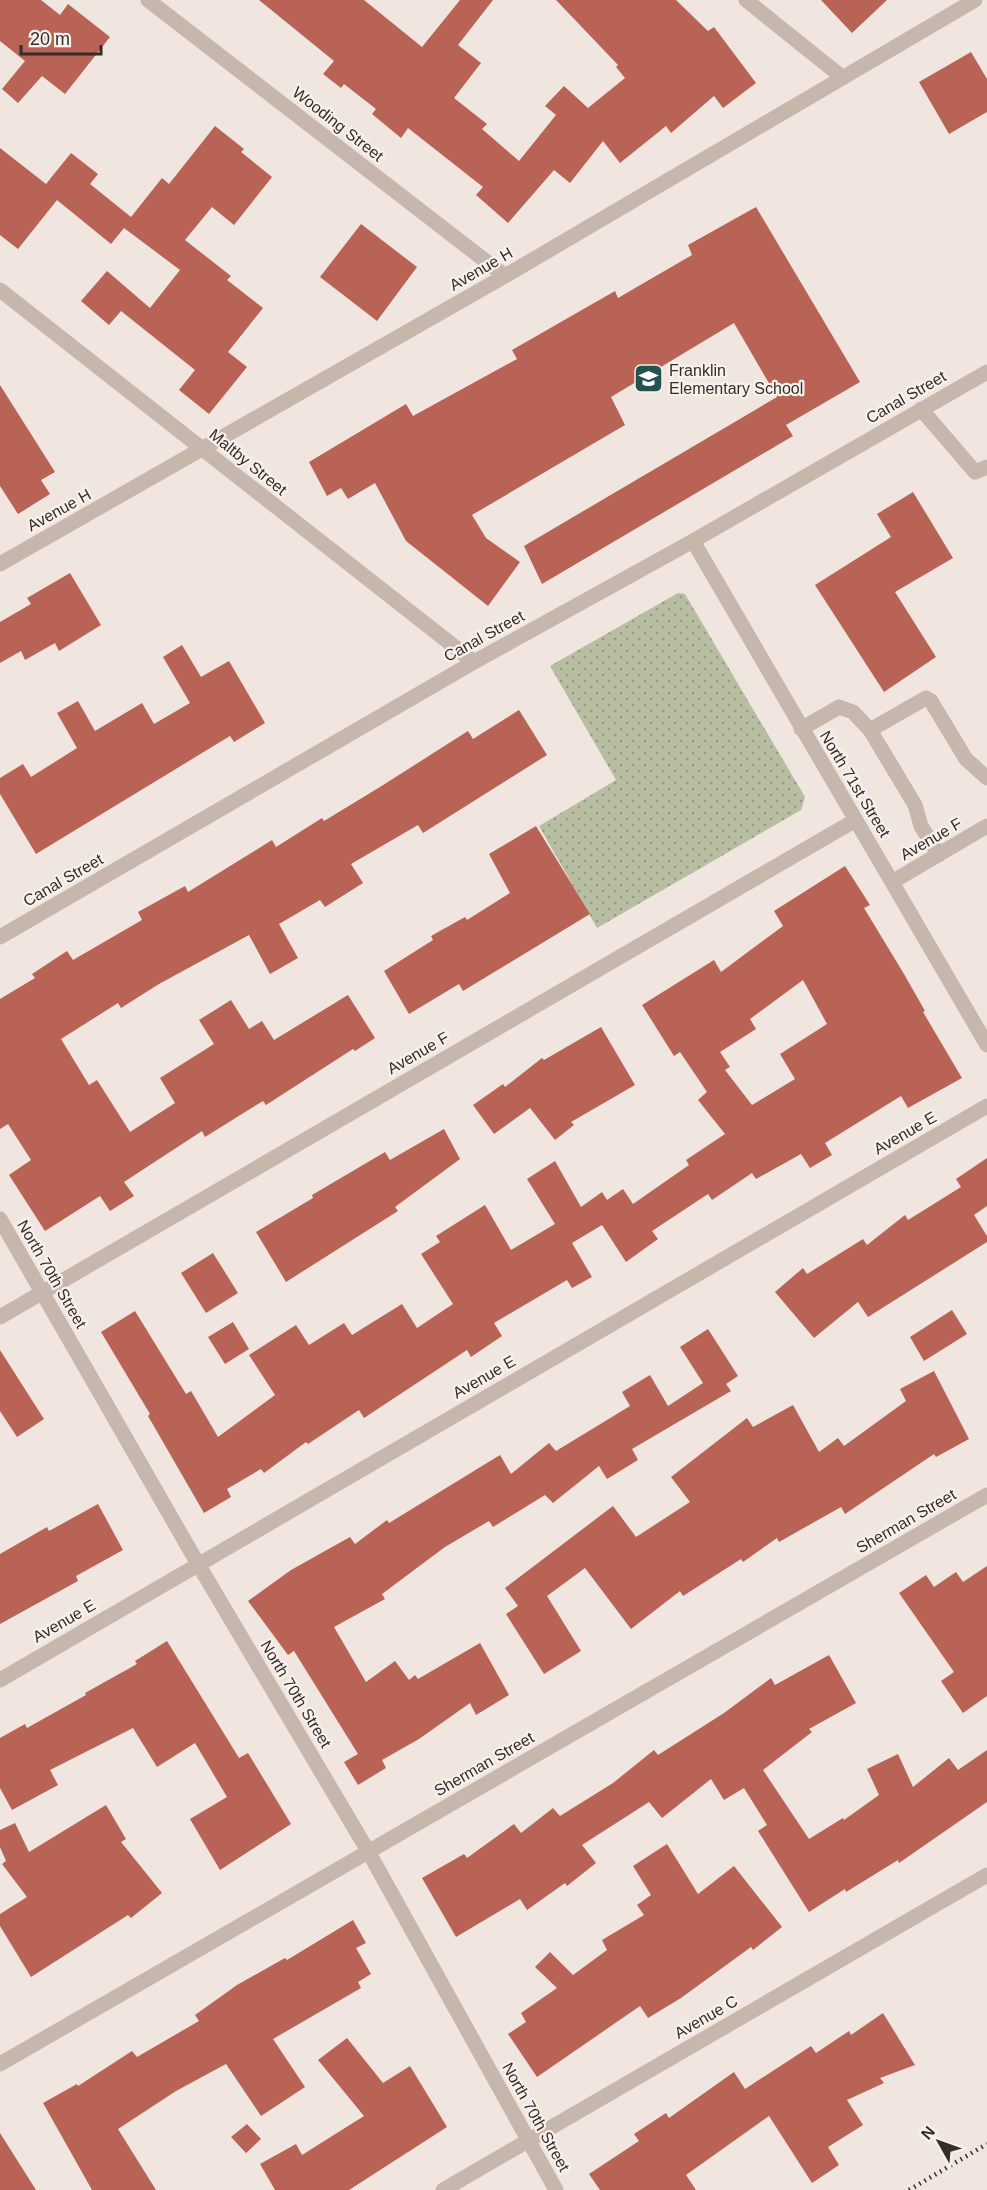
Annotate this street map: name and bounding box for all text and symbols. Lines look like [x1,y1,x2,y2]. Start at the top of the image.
scale bar [21,18,100,56]
text: 20 m [30,29,70,49]
street label: Wooding Street [289,83,387,165]
street label: Avenue H [446,244,516,294]
place label: Franklin Elementary School [669,362,803,397]
school or university icon: Franklin Elementary School [632,363,664,395]
street label: Canal Street [863,367,949,427]
street label: Maltby Street [206,426,290,499]
street label: Avenue H [24,486,94,534]
street label: Canal Street [441,607,527,665]
street label: North 71st Street [817,728,894,841]
street label: Avenue F [897,814,965,863]
street label: Canal Street [20,850,106,910]
street label: Avenue F [384,1028,452,1077]
street label: Avenue E [871,1108,939,1158]
street label: North 70th Street [14,1217,90,1331]
street label: Avenue E [450,1352,518,1402]
street label: Sherman Street [853,1485,959,1556]
street label: Avenue E [30,1596,98,1646]
street label: North 70th Street [257,1637,335,1751]
street label: Sherman Street [431,1728,537,1799]
street label: Avenue C [671,1992,741,2042]
street label: North 70th Street [499,2060,573,2175]
north arrow [909,2112,969,2172]
text: N [918,2123,938,2143]

